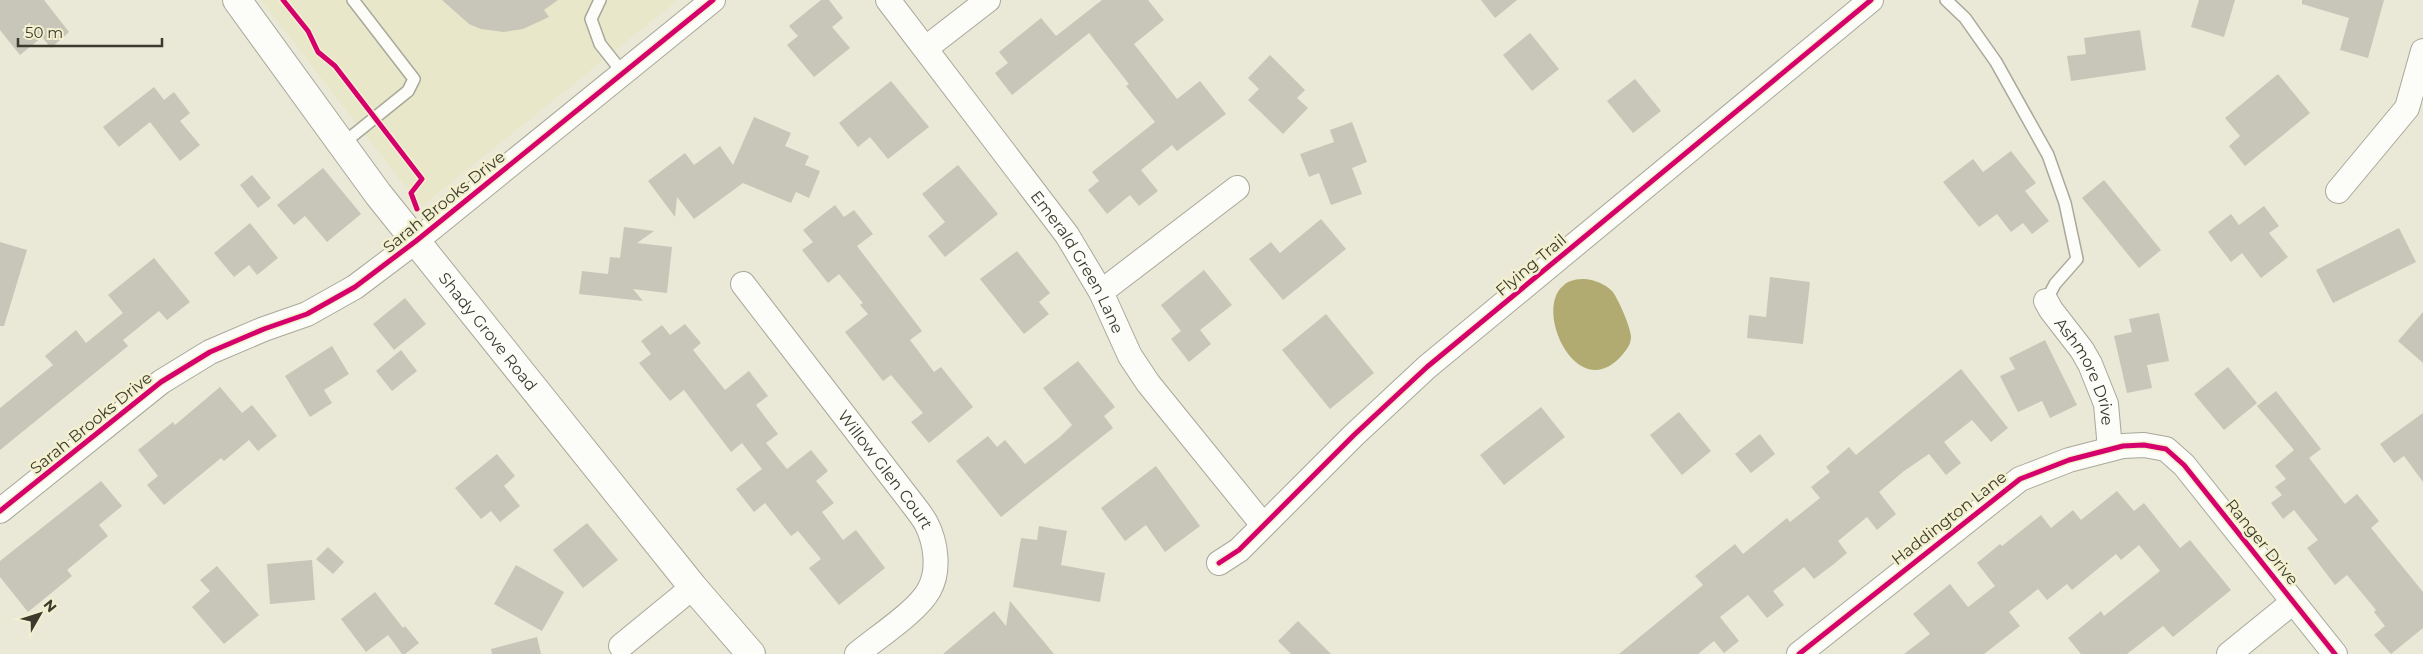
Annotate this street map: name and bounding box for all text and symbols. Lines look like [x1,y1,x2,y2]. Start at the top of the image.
scale bar [18,15,161,47]
text: 50 m [25,23,63,42]
street label: Sarah Brooks Drive [379,147,509,257]
street label: Emerald Green Lane [1027,187,1128,336]
street label: Flying Trail [1492,230,1570,300]
street label: Shady Grove Road [435,268,541,395]
street label: Ashmore Drive [2051,314,2117,426]
street label: Sarah Brooks Drive [26,368,156,478]
street label: Willow Glen Court [834,406,937,532]
street label: Haddington Lane [1888,467,2010,569]
street label: Ranger Drive [2222,495,2302,589]
north arrow [15,589,65,639]
text: N [40,596,61,616]

